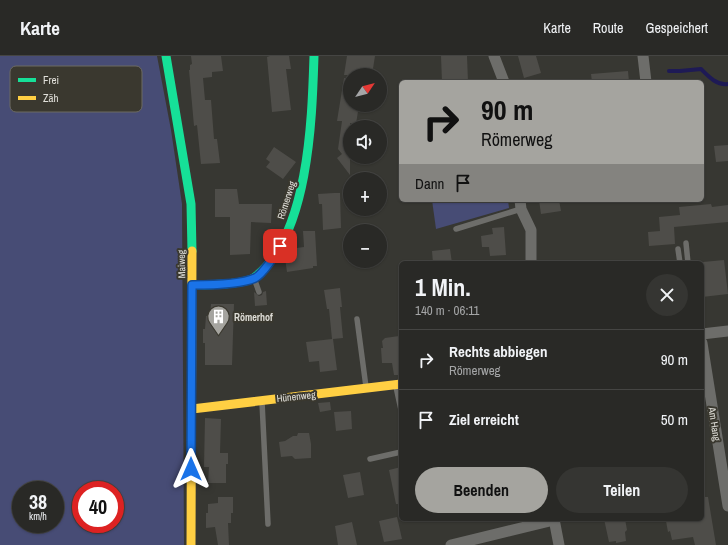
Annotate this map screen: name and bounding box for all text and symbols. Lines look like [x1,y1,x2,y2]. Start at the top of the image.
text: Karte [20,15,60,41]
text: Karte [543,19,571,37]
text: Route [593,19,623,37]
text: Gespeichert [645,19,708,37]
legend [10,66,142,112]
north arrow [343,68,387,112]
map controls [343,68,387,268]
text: Frei [43,73,59,87]
text: Zäh [43,91,59,105]
text: 90 m [481,91,533,129]
icon: right [415,96,467,148]
button: sound [343,120,387,164]
text: Römerweg [481,127,552,152]
button: + [343,172,387,216]
icon: arrive [452,172,474,194]
text: Dann [415,173,444,194]
street label: Römerweg [274,179,299,221]
button: − [343,224,387,268]
pin [263,229,297,263]
icon: arrive [269,235,291,257]
street label: Maiweg [175,249,188,278]
text: 1 Min. [415,271,471,303]
button: close [646,274,688,316]
text: 140 m · 06:11 [415,302,479,319]
building icon: Römerhof [205,304,231,337]
place label: Römerhof [234,311,273,324]
text: Rechts abbiegen [449,341,547,362]
icon: right [415,349,437,371]
text: 90 m [661,349,688,370]
text: Römerweg [449,362,501,379]
street label: Hünenweg [276,388,317,405]
street label: Am Hang [705,405,724,442]
icon: arrive [415,409,437,431]
text: Ziel erreicht [449,409,519,430]
text: 50 m [661,409,688,430]
position arrow [170,448,212,490]
button: Beenden [415,467,548,513]
button: Teilen [556,467,688,513]
speed limit sign: 40 [72,481,124,533]
text: 38 [29,488,47,515]
text: km/h [29,510,47,523]

